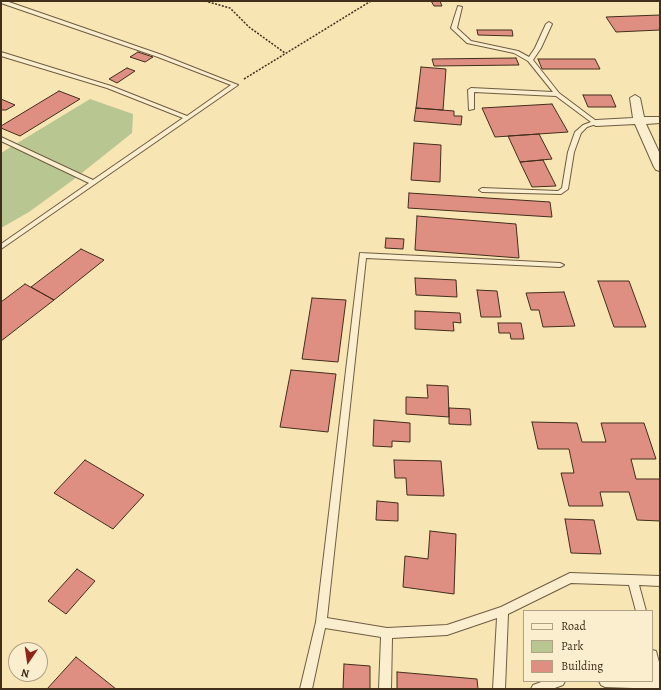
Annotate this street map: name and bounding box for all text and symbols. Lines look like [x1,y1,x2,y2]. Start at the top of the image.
legend [523,610,653,682]
text: Road [561,618,586,634]
text: Park [561,638,584,654]
north arrow [8,642,48,682]
text: Building [561,658,603,674]
text: N [20,665,31,681]

